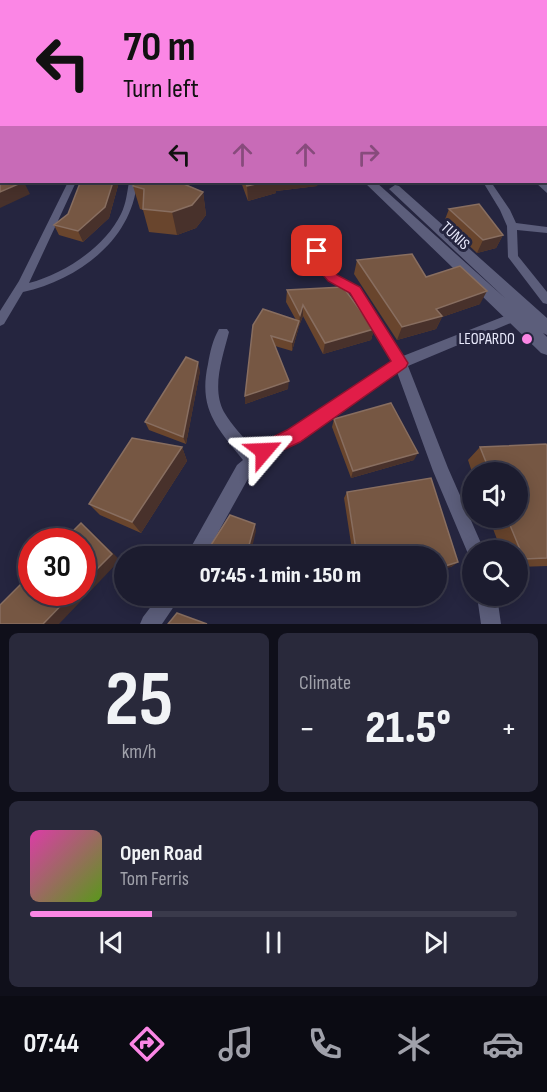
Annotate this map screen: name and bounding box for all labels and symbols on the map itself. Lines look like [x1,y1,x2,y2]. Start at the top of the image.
street label: TUNIS [437,218,474,254]
pin [291,225,342,276]
place label: LEOPARDO [458,330,515,349]
marker: LEOPARDO [520,332,534,346]
position arrow [232,419,296,483]
speed limit sign: 30 [18,528,96,606]

